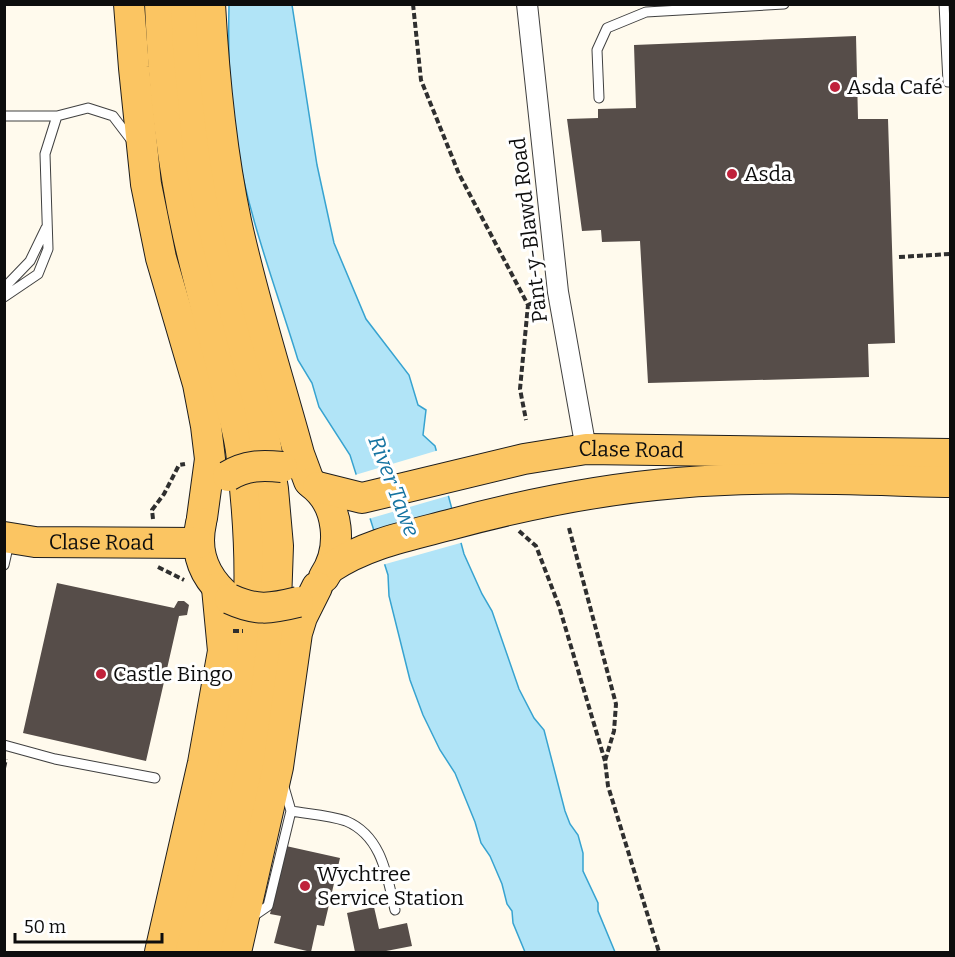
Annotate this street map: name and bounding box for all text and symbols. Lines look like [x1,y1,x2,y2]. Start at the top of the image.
place label: Asda Café [847,74,943,100]
marker: Asda Café [828,80,842,94]
street label: Pant-y-Blawd Road [505,136,553,324]
place label: Asda [744,161,793,187]
marker: Asda [725,167,739,181]
water label: River Tawe [362,432,426,540]
street label: Clase Road [577,435,684,463]
street label: Clase Road [49,529,154,556]
place label: Castle Bingo [113,661,233,687]
marker: Castle Bingo [94,667,108,681]
place label: Wychtree Service Station [317,861,464,911]
marker: Wychtree Service Station [298,879,312,893]
scale bar [15,906,162,944]
text: 50 m [24,916,66,938]

